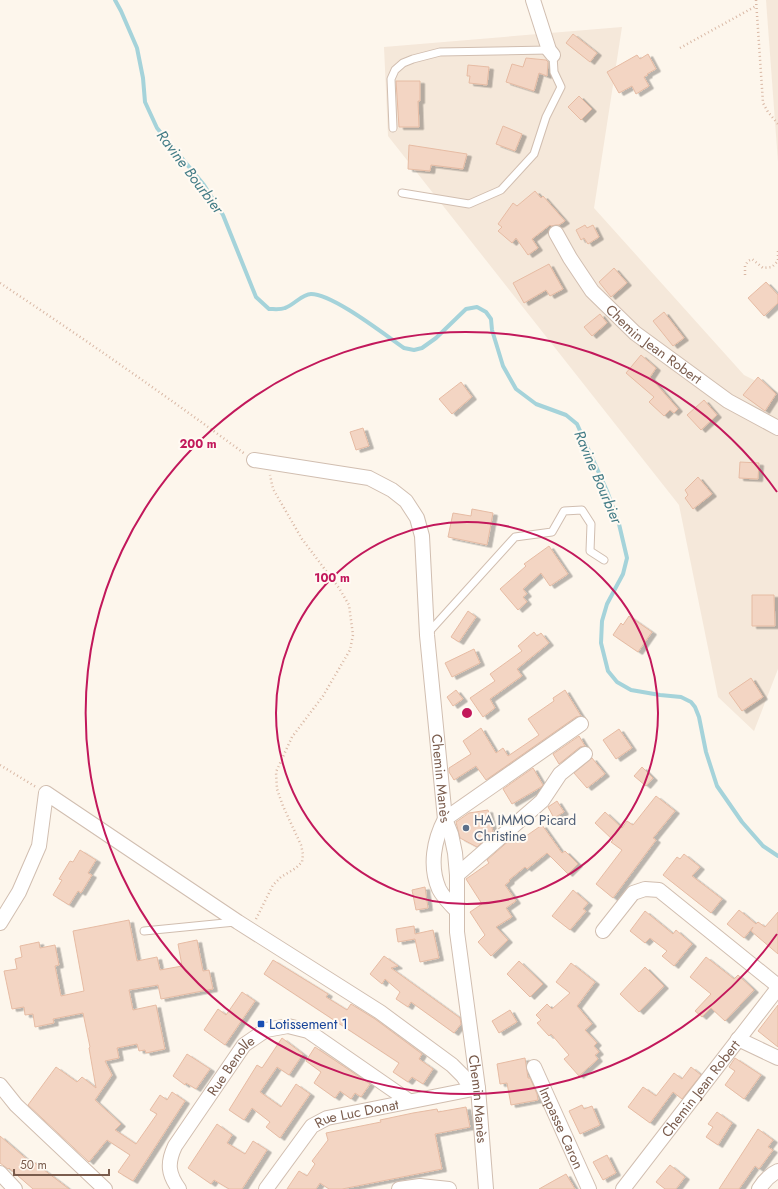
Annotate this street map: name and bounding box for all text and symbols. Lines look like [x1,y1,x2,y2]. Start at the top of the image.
water label: Ravine Bourbier [151,126,229,219]
street label: Chemin Jean Robert [601,300,706,389]
water label: Ravine Bourbier [568,427,628,528]
text: 200 m [179,435,217,453]
text: 100 m [314,569,350,587]
centre of rings [460,706,474,720]
street label: Chemin Manès [427,733,456,826]
place label: HA IMMO Picard Christine [474,810,576,846]
marker: HA IMMO Picard Christine [461,823,471,833]
place label: Lotissement 1 [269,1014,348,1034]
marker: Lotissement 1 [256,1019,266,1029]
street label: Rue Benolle [202,1031,259,1100]
street label: Chemin Jean Robert [657,1035,745,1141]
street label: Chemin Manès [464,1054,492,1144]
street label: Impasse Caron [534,1084,589,1172]
street label: Rue Luc Donat [311,1094,401,1133]
scale bar [14,1151,109,1177]
text: 50 m [20,1156,47,1174]

